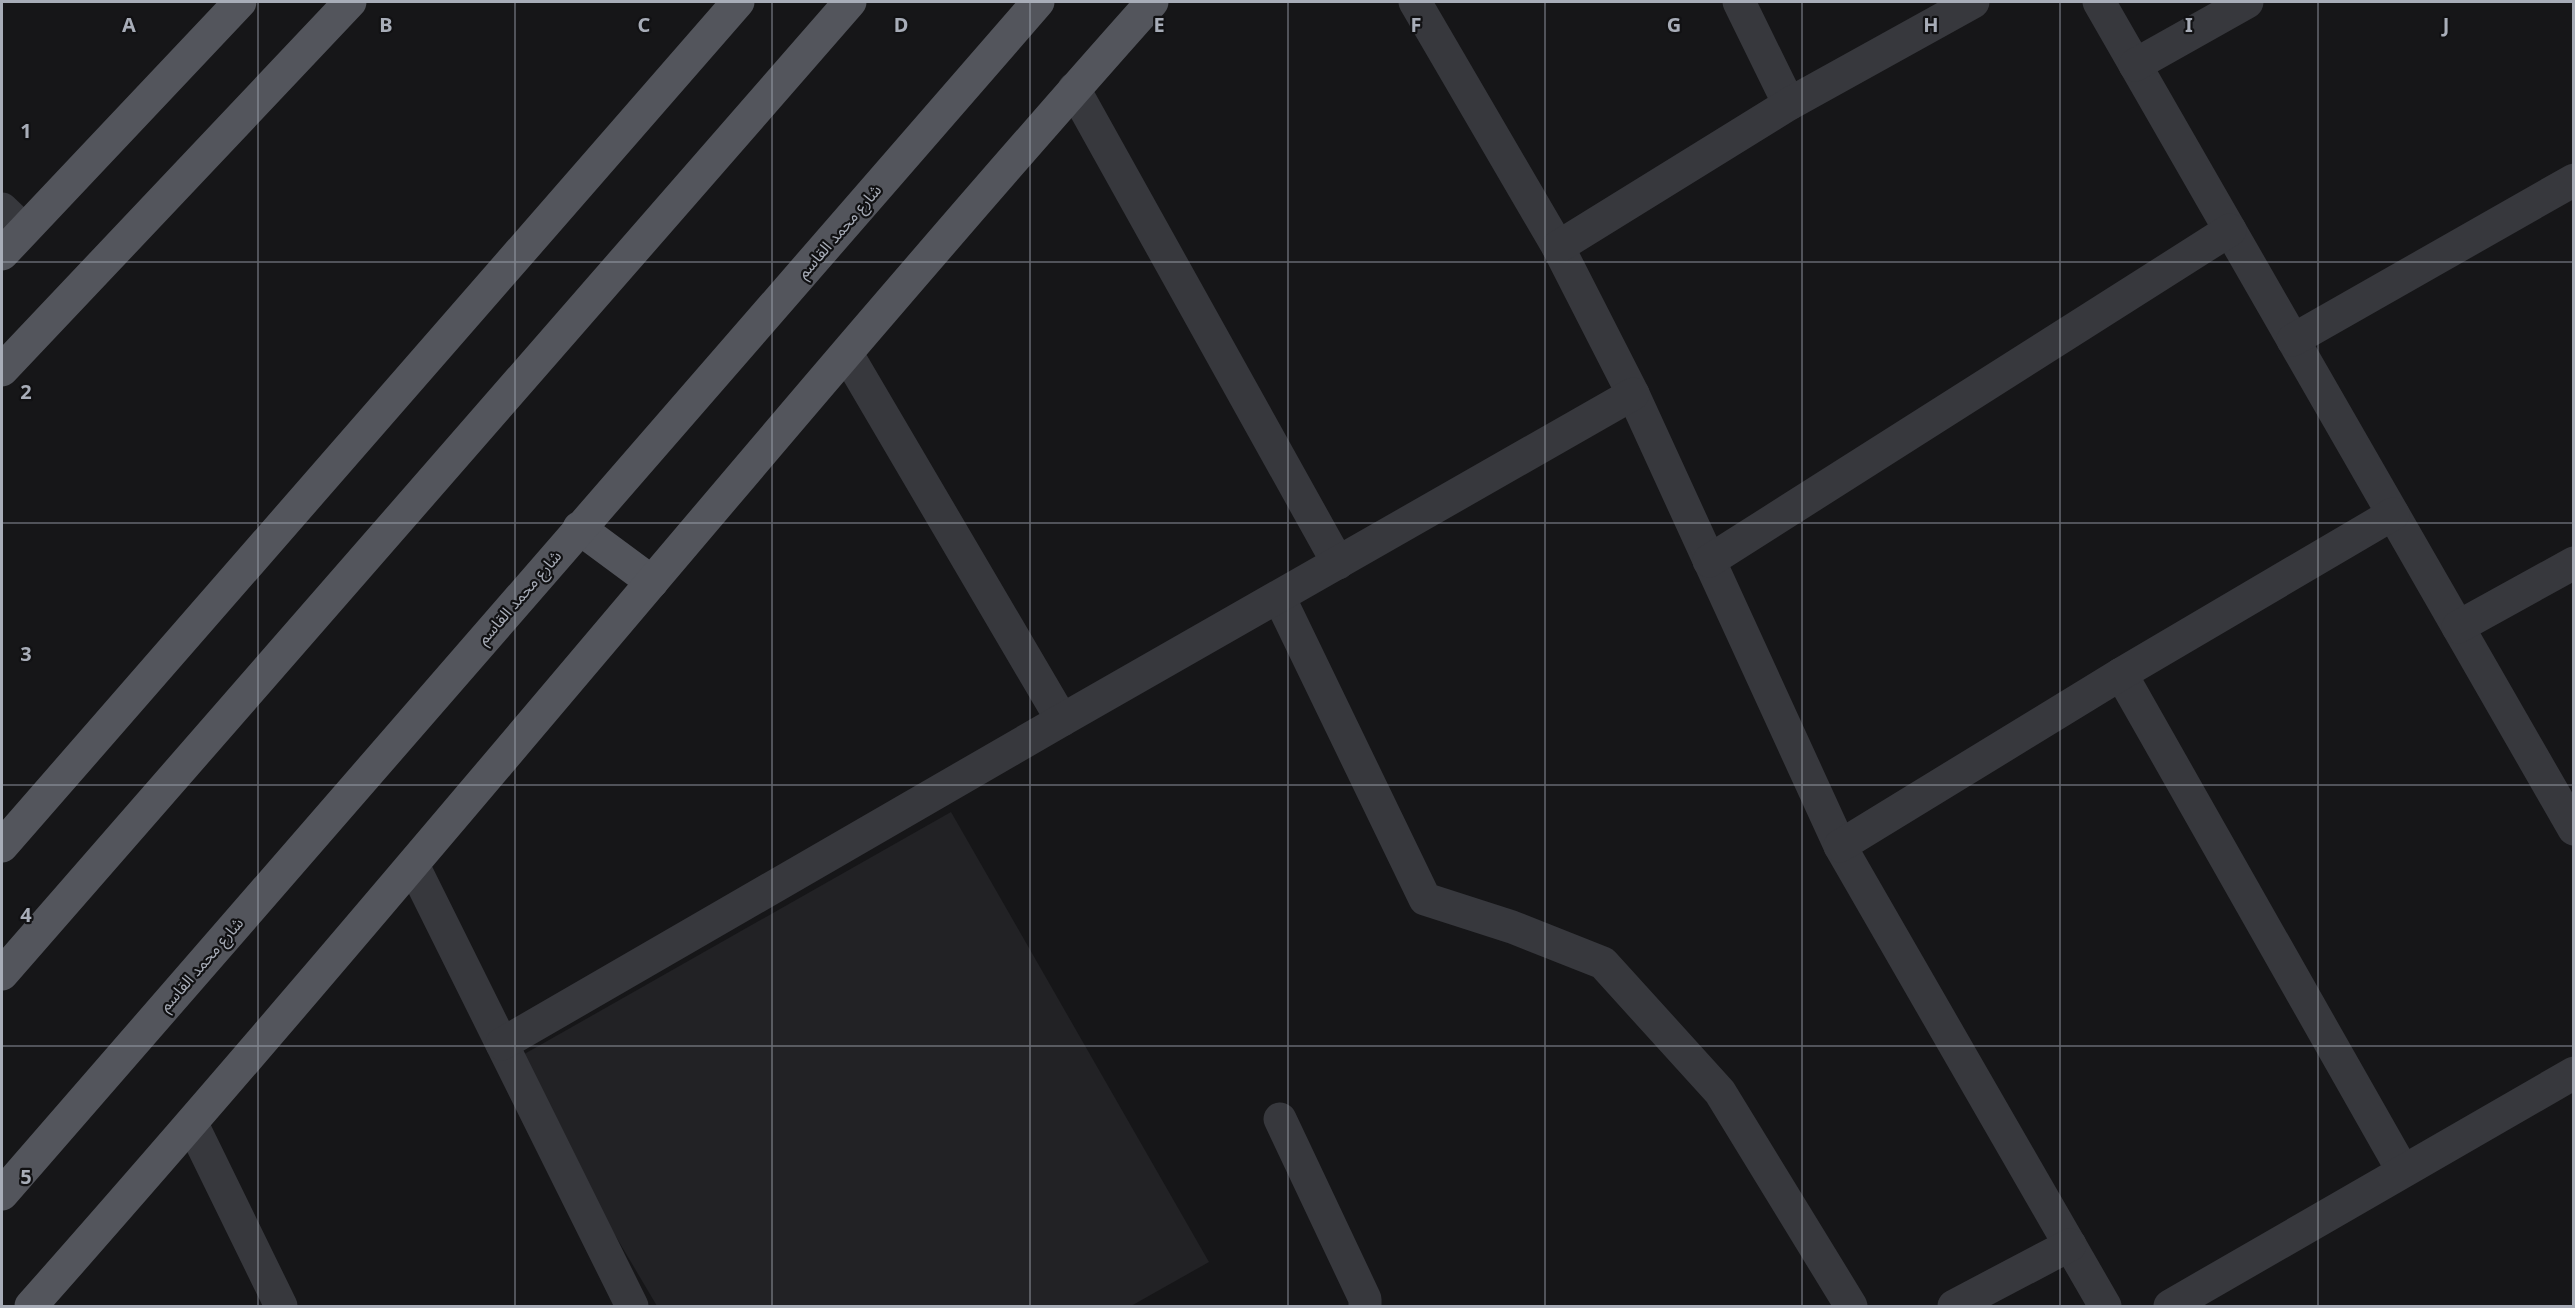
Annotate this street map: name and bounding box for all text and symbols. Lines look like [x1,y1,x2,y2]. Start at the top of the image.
text: A [122,11,136,38]
text: B [379,11,393,38]
text: C [638,11,651,38]
text: D [894,11,908,38]
text: E [1153,11,1165,38]
text: F [1411,11,1421,38]
text: G [1667,11,1681,38]
text: H [1923,11,1939,38]
text: I [2185,11,2193,38]
text: J [2441,11,2449,38]
text: 1 [20,117,32,144]
street label: شارع محمد القاسم [792,179,887,284]
text: 2 [20,378,32,405]
street label: شارع محمد القاسم [472,545,567,650]
text: 3 [20,640,32,667]
text: 4 [20,901,32,928]
street label: شارع محمد القاسم [154,912,249,1017]
text: 5 [20,1163,32,1190]

